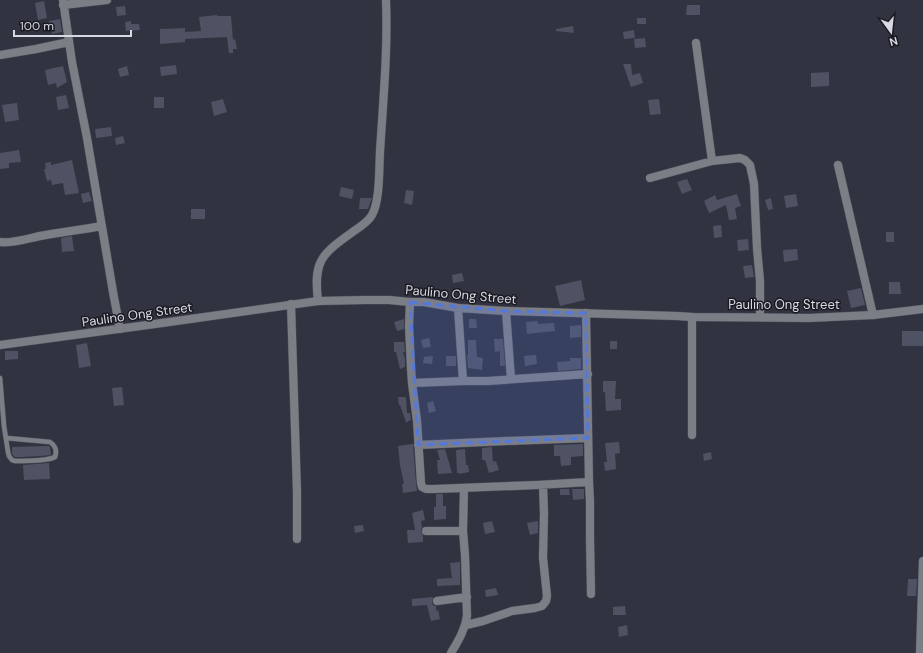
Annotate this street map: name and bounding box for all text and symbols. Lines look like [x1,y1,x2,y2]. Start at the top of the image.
scale bar [14,12,131,38]
north arrow [871,12,911,52]
text: 100 m [20,18,54,34]
text: N [888,34,899,49]
street label: Paulino Ong Street [405,281,517,308]
street label: Paulino Ong Street [728,296,840,313]
street label: Paulino Ong Street [81,298,193,331]

